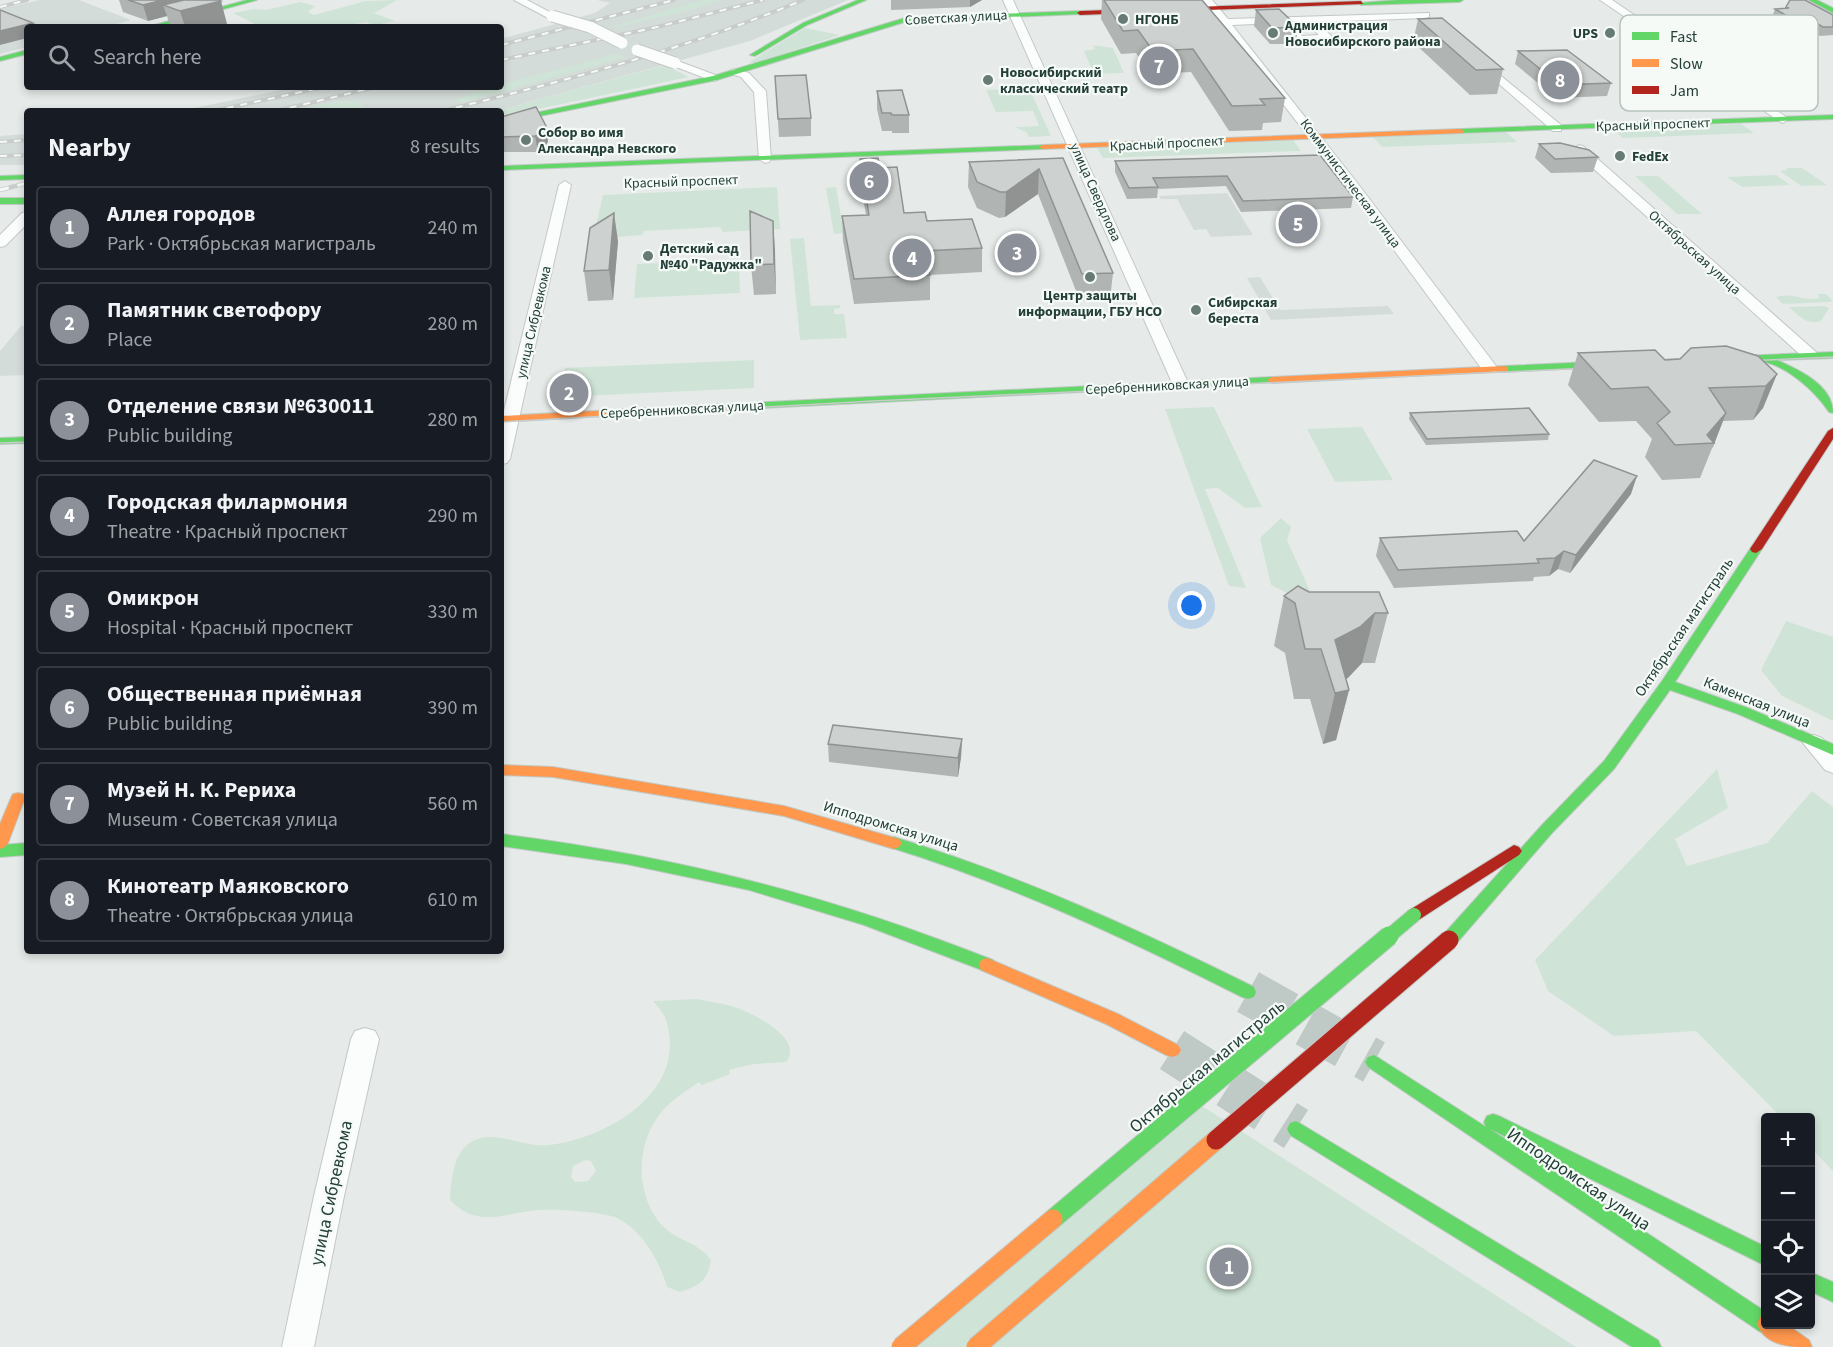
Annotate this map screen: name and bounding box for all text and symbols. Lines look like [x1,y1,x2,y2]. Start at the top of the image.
street label: Советская улица [904,5,1008,31]
place label: НГОНБ [1135,10,1179,30]
marker: НГОНБ [1116,12,1130,26]
legend [1620,15,1818,111]
place label: Администрация Новосибирского района [1284,16,1441,52]
search box [24,24,504,90]
place label: UPS [1573,24,1598,44]
marker: Администрация Новосибирского района [1266,26,1280,40]
marker: UPS [1603,26,1617,40]
text: Fast [1670,26,1698,48]
icon: search [45,41,78,74]
text: Search here [93,41,201,73]
pin: 7 [1140,44,1178,88]
text: Slow [1670,53,1703,75]
pin: 8 [1540,58,1580,103]
place label: Новосибирский классический театр [1000,63,1128,99]
marker: Новосибирский классический театр [981,73,995,87]
text: Jam [1670,80,1699,102]
street label: Красный проспект [1596,113,1711,137]
street label: Коммунистическая улица [1295,115,1406,252]
place label: Собор во имя Александра Невского [537,123,676,159]
text: Nearby [48,129,131,166]
street label: Красный проспект [1109,131,1225,157]
text: 8 results [410,133,480,161]
marker: Собор во имя Александра Невского [519,133,533,147]
street label: улица Свердлова [1064,140,1126,245]
place label: FedEx [1632,147,1669,167]
marker: FedEx [1613,149,1627,163]
pin: 6 [850,158,888,204]
street label: Красный проспект [624,170,739,194]
text: Аллея городов [107,198,255,230]
pin: 5 [1278,202,1318,246]
street label: Октябрьская улица [1644,206,1745,300]
text: 1 [64,214,75,242]
text: 240 m [428,214,478,242]
text: Park · Октябрьская магистраль [107,230,376,258]
pin: 3 [998,230,1036,276]
pin: 4 [892,236,932,280]
place label: Детский сад №40 "Радужка" [660,239,762,275]
marker: Детский сад №40 "Радужка" [641,249,655,263]
street label: улица Сибревкома [511,264,557,381]
marker: Центр защиты информации, ГБУ НСО [1083,270,1097,284]
place label: Центр защиты информации, ГБУ НСО [1018,286,1162,322]
place label: Сибирская береста [1208,293,1277,329]
text: Памятник светофору [107,294,322,326]
marker: Сибирская береста [1189,303,1203,317]
text: 2 [64,310,75,338]
text: 280 m [428,310,478,338]
text: Place [107,326,152,354]
pin: 2 [550,370,588,416]
street label: Серебренниковская улица [1085,372,1249,400]
text: Отделение связи №630011 [107,390,374,422]
street label: Серебренниковская улица [600,396,764,424]
text: 3 [64,406,75,434]
text: 280 m [428,406,478,434]
text: Public building [107,422,232,450]
text: Городская филармония [107,486,348,518]
text: 4 [64,502,75,530]
text: 290 m [428,502,478,530]
text: Theatre · Красный проспект [107,518,348,546]
street label: Октябрьская магистраль [1630,554,1739,701]
text: Омикрон [107,582,199,614]
your location [1177,591,1206,620]
text: 5 [64,598,75,626]
text: 330 m [428,598,478,626]
text: Hospital · Красный проспект [107,614,353,642]
street label: Каменская улица [1700,671,1813,733]
text: Общественная приёмная [107,678,362,710]
text: 6 [64,694,75,722]
text: 390 m [428,694,478,722]
text: Public building [107,710,232,738]
text: Музей Н. К. Рериха [107,774,296,806]
text: 7 [64,790,75,818]
text: 560 m [428,790,478,818]
street label: Ипподромская улица [821,796,961,857]
text: Museum · Советская улица [107,806,338,834]
text: Кинотеатр Маяковского [107,870,349,902]
text: 8 [64,886,75,914]
text: 610 m [428,886,478,914]
text: Theatre · Октябрьская улица [107,902,353,930]
street label: Октябрьская магистраль [1124,994,1291,1139]
map controls [1761,1113,1815,1329]
button: + [1761,1113,1815,1167]
street label: улица Сибревкома [304,1118,359,1268]
street label: Ипподромская улица [1502,1122,1656,1237]
button: − [1761,1167,1815,1221]
button: locate [1761,1221,1815,1275]
pin: 1 [1210,1244,1248,1290]
button: layers [1761,1275,1815,1329]

